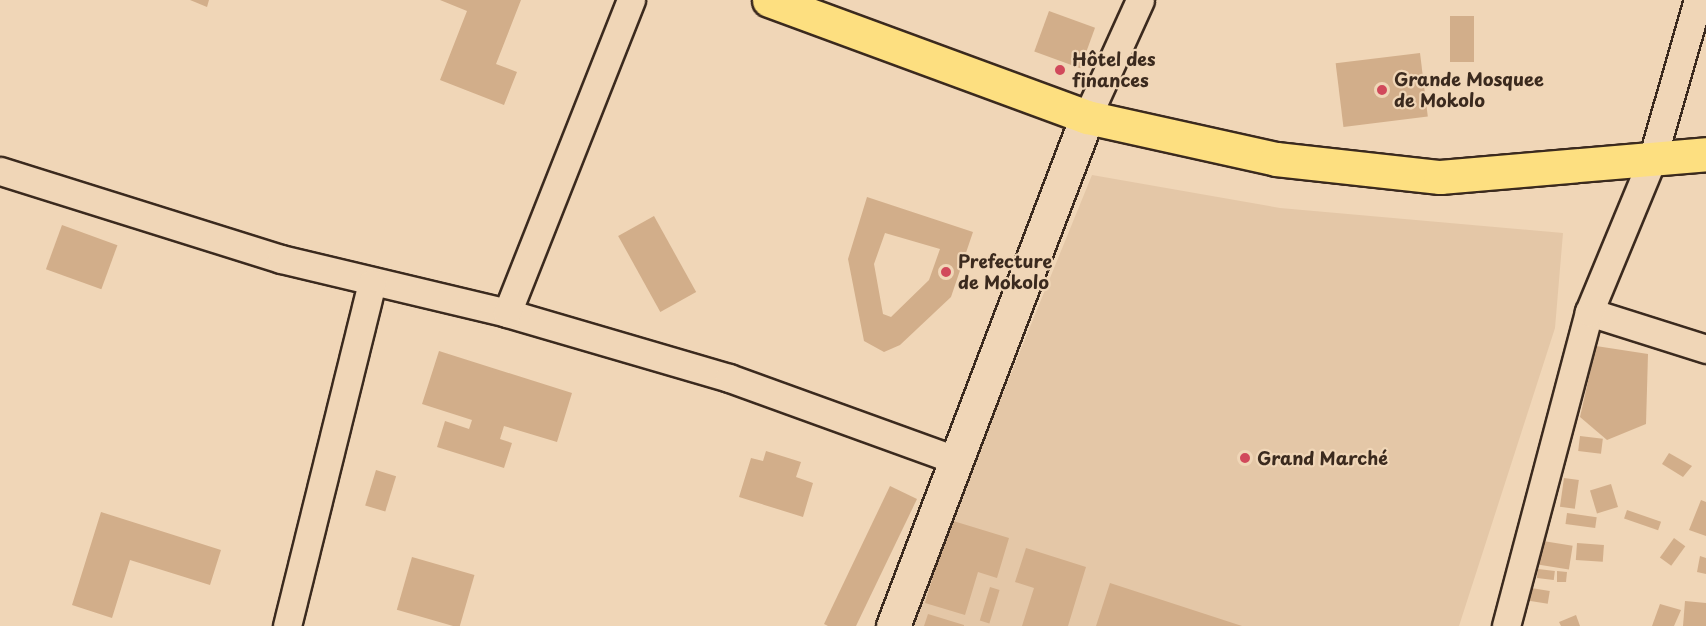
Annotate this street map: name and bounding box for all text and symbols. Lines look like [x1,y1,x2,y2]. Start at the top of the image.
place label: Hôtel des finances [1072,49,1156,92]
marker: Hôtel des finances [1053,63,1067,77]
place label: Grande Mosquee de Mokolo [1394,69,1545,112]
marker: Grande Mosquee de Mokolo [1375,83,1389,97]
place label: Prefecture de Mokolo [958,251,1052,294]
marker: Prefecture de Mokolo [939,265,953,279]
place label: Grand Marché [1257,447,1390,469]
marker: Grand Marché [1238,451,1252,465]

